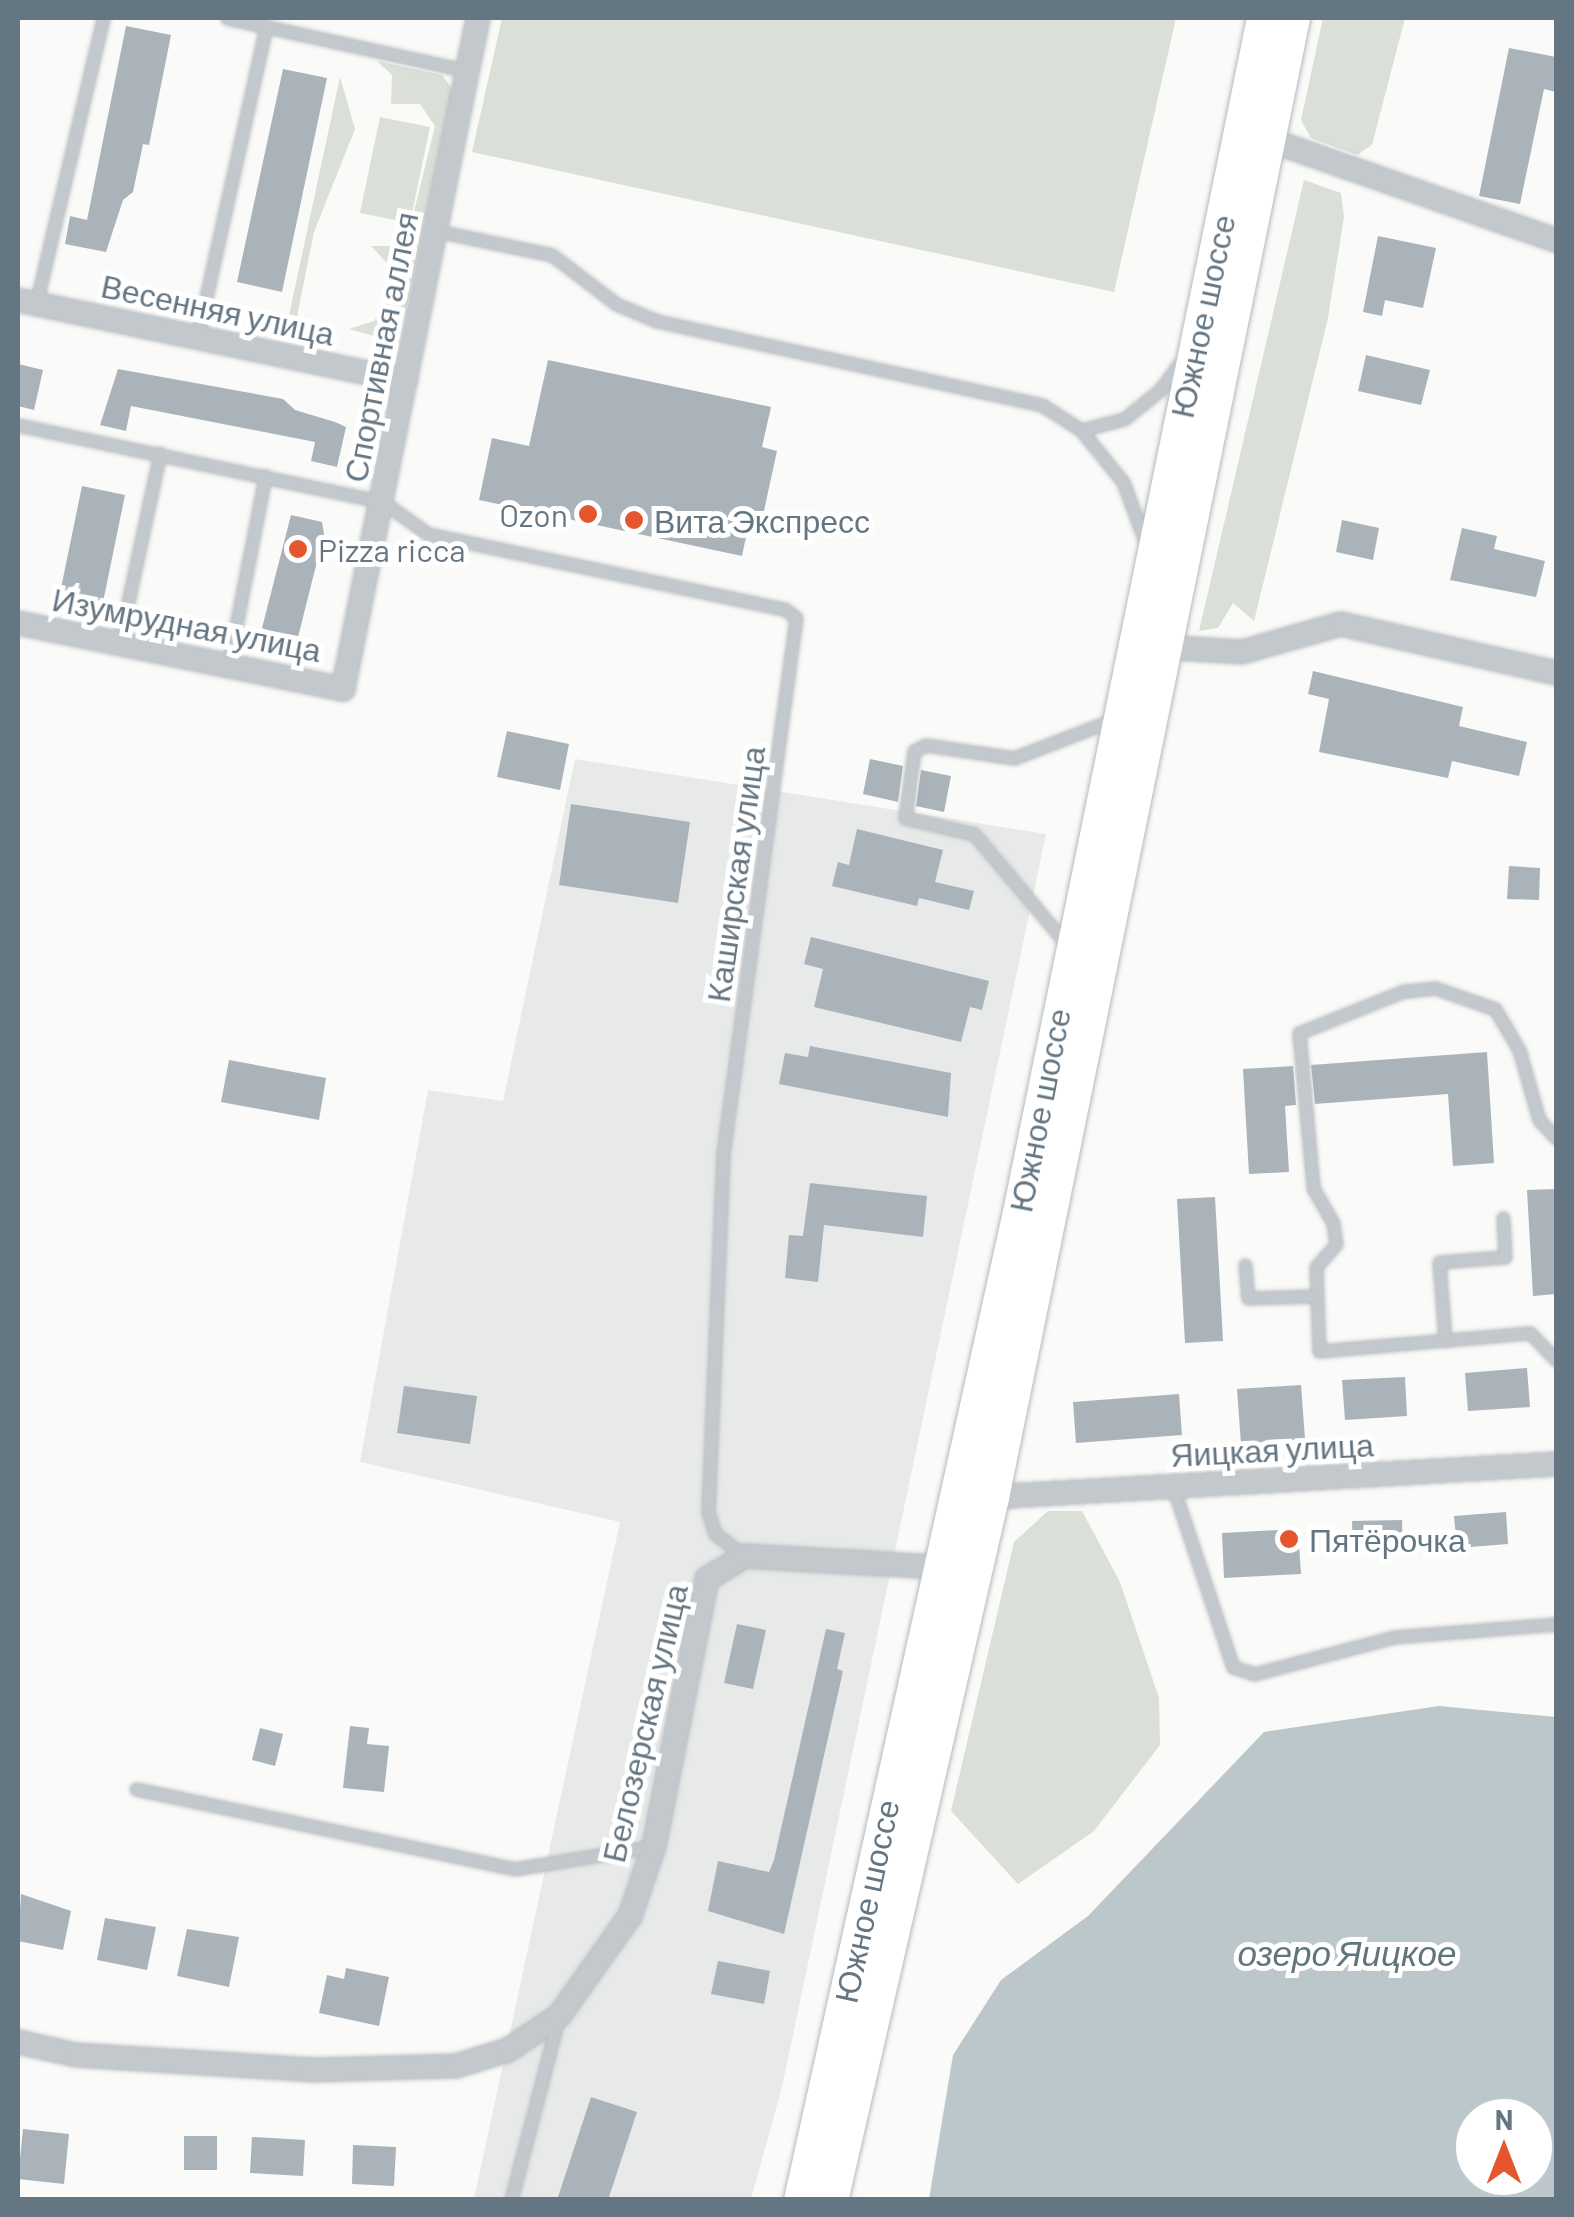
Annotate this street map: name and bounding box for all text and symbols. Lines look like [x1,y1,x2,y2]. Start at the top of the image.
street label: Спортивная аллея [335,209,425,485]
street label: Южное шоссе [1162,211,1242,421]
street label: Весенняя улица [98,266,338,352]
place label: Ozon [499,495,568,533]
place label: Вита Экспресс [654,501,870,539]
marker: Ozon [577,503,599,525]
marker: Вита Экспресс [623,509,645,531]
place label: Pizza ricca [318,530,466,568]
marker: Pizza ricca [287,538,309,560]
street label: Изумрудная улица [49,579,325,669]
street label: Каширская улица [698,744,772,1004]
street label: Южное шоссе [1000,1005,1078,1215]
street label: Яицкая улица [1169,1425,1375,1473]
place label: Пятёрочка [1309,1520,1466,1558]
marker: Пятёрочка [1278,1528,1300,1550]
street label: Белозерская улица [593,1580,695,1866]
street label: Южное шоссе [826,1796,906,2006]
water label: озеро Яицкое [1238,1931,1456,1973]
north arrow [1454,2097,1554,2197]
text: N [1495,2102,1513,2136]

